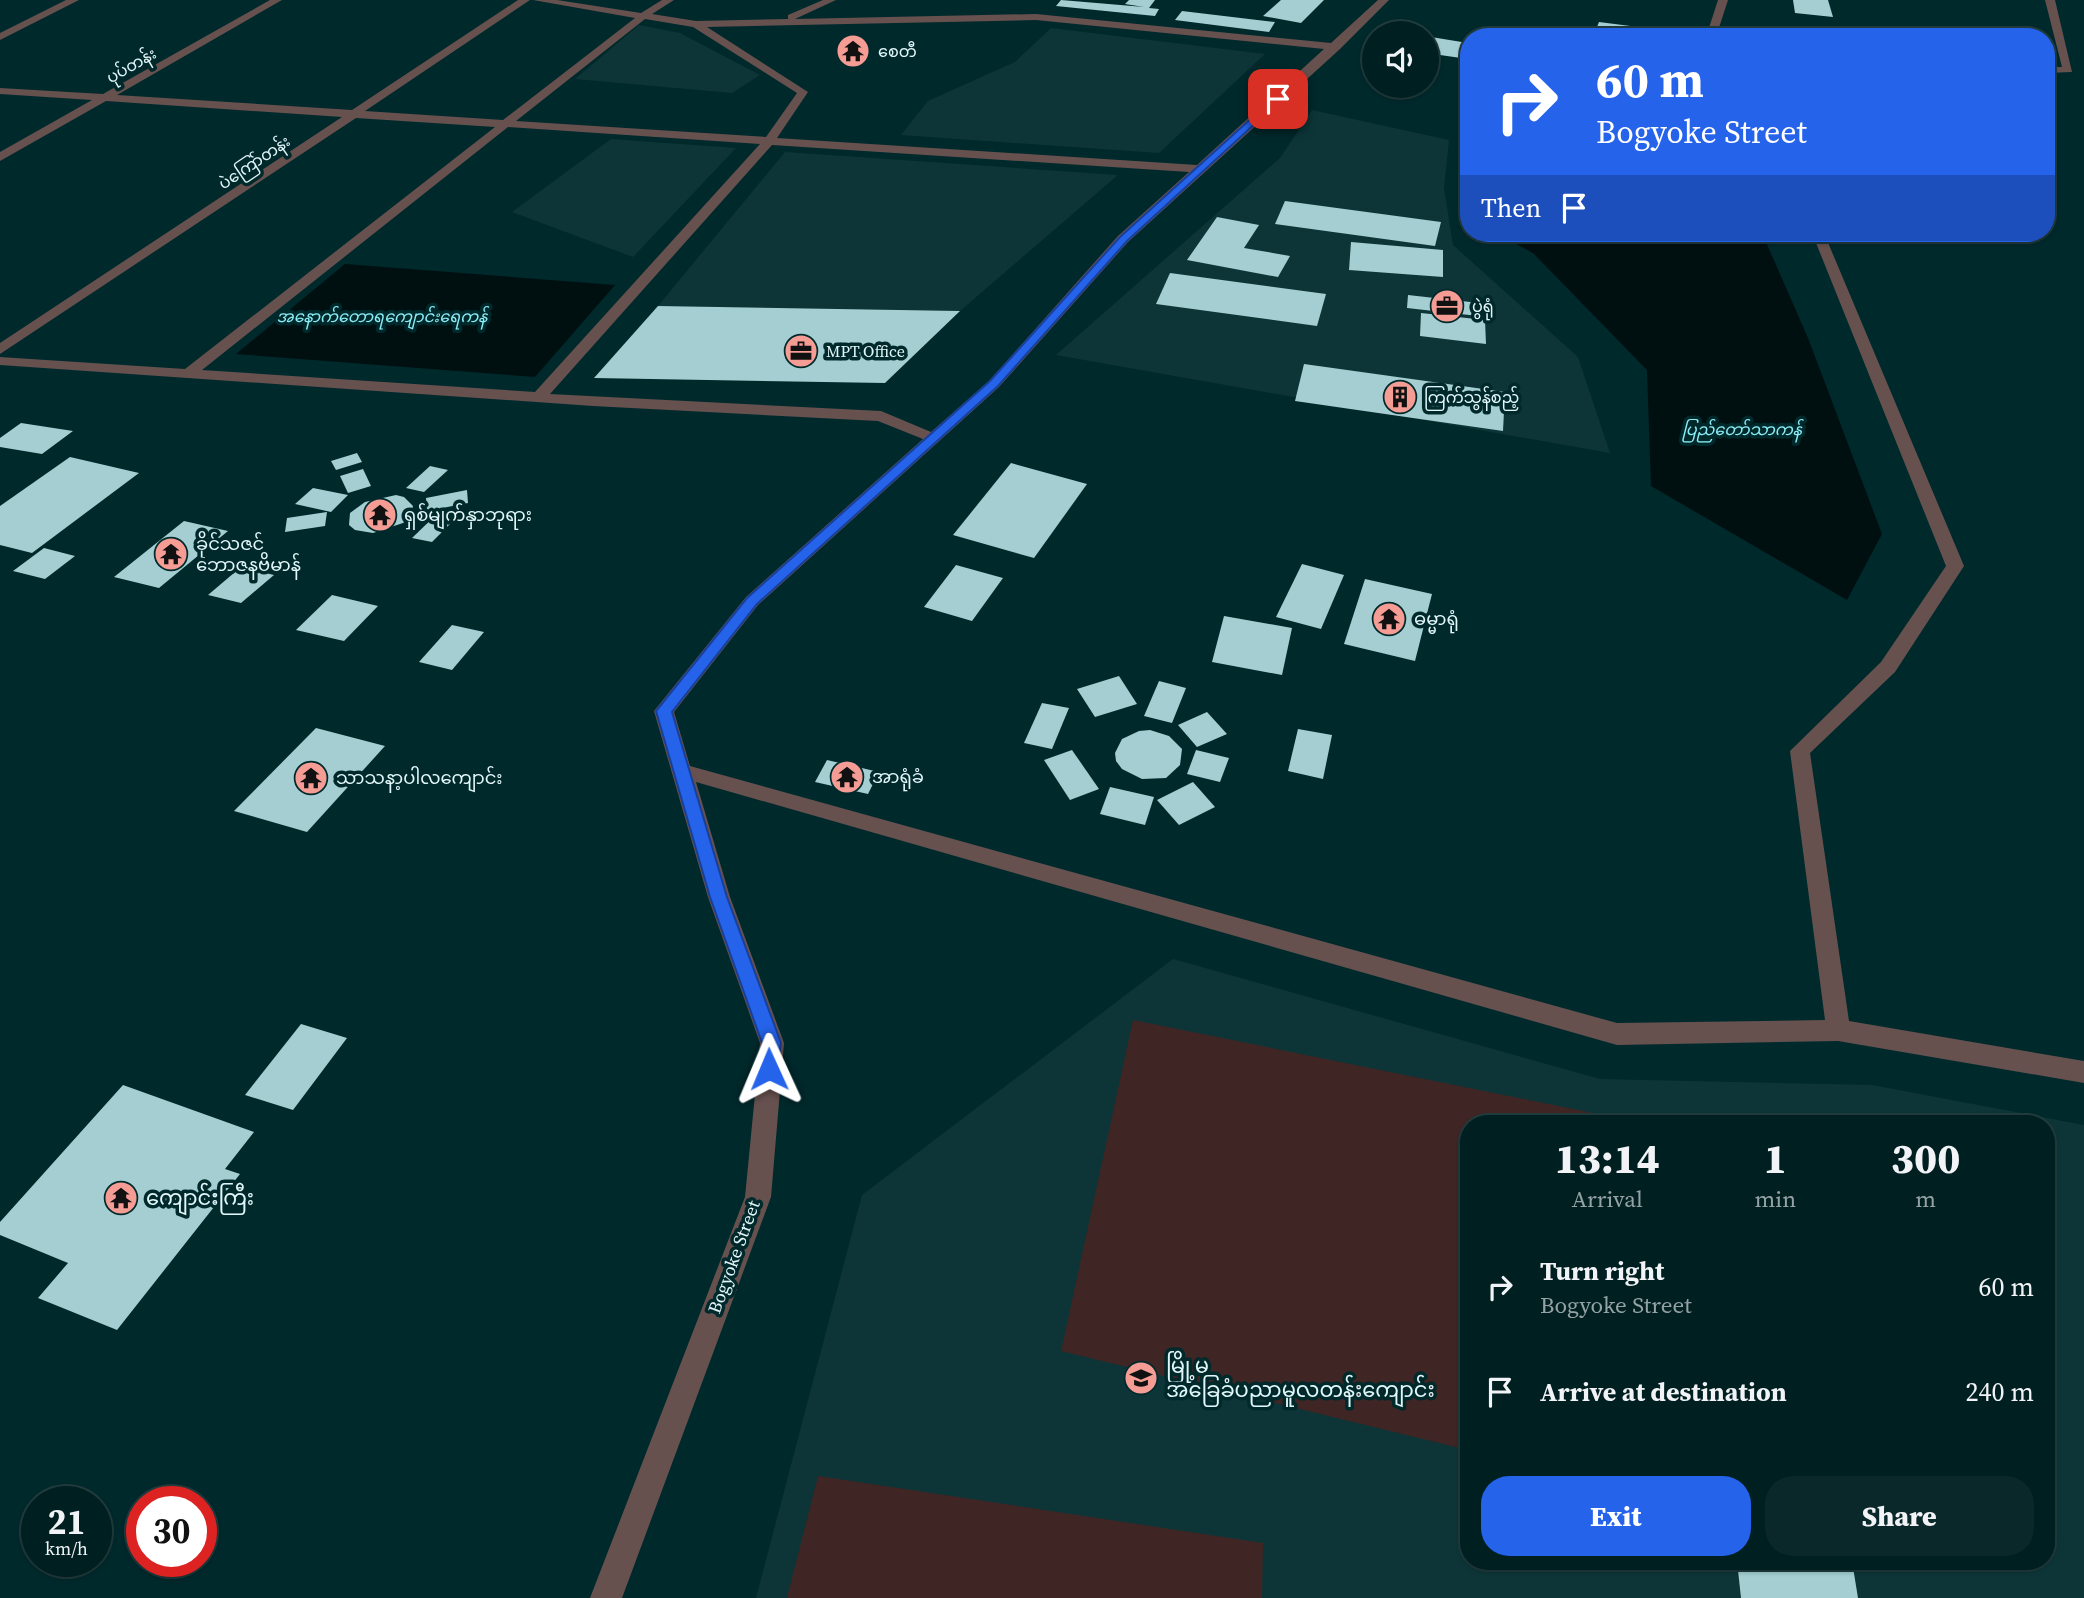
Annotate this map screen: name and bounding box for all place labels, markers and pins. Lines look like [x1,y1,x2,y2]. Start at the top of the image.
temple icon: စေတီ [834,32,872,70]
place label: စေတီ [878,40,917,62]
pin [1248,69,1308,129]
office icon: ပွဲရုံ [1428,287,1466,325]
place label: ပွဲရုံ [1472,295,1494,321]
office icon: MPT Office [782,332,820,370]
place label: MPT Office [826,340,905,362]
building icon: ကြက်သွန်စည့် [1381,378,1419,416]
place label: ကြက်သွန်စည့် [1424,386,1519,411]
temple icon: ရှစ်မျက်နှာဘုရား [361,496,399,534]
place label: ရှစ်မျက်နှာဘုရား [404,502,532,530]
place label: ခိုင်သဇင် ဘောဇနဗိမာန် [196,530,301,580]
temple icon: ခိုင်သဇင် ဘောဇနဗိမာန် [152,535,190,573]
temple icon: ဓမ္မာရုံ [1370,600,1408,638]
place label: ဓမ္မာရုံ [1414,606,1459,634]
temple icon: အာရုံခံ [828,758,866,796]
temple icon: သာသနာ့ပါလကျောင်း [292,759,330,797]
place label: အာရုံခံ [872,764,924,792]
place label: သာသနာ့ပါလကျောင်း [336,765,503,793]
temple icon: ကျောင်းကြီး [102,1179,140,1217]
place label: ကျောင်းကြီး [146,1182,254,1216]
place label: မြို့မ အခြေခံပညာမူလတန်းကျောင်း [1166,1350,1435,1408]
school or university icon: မြို့မ အခြေခံပညာမူလတန်းကျောင်း [1122,1359,1160,1397]

